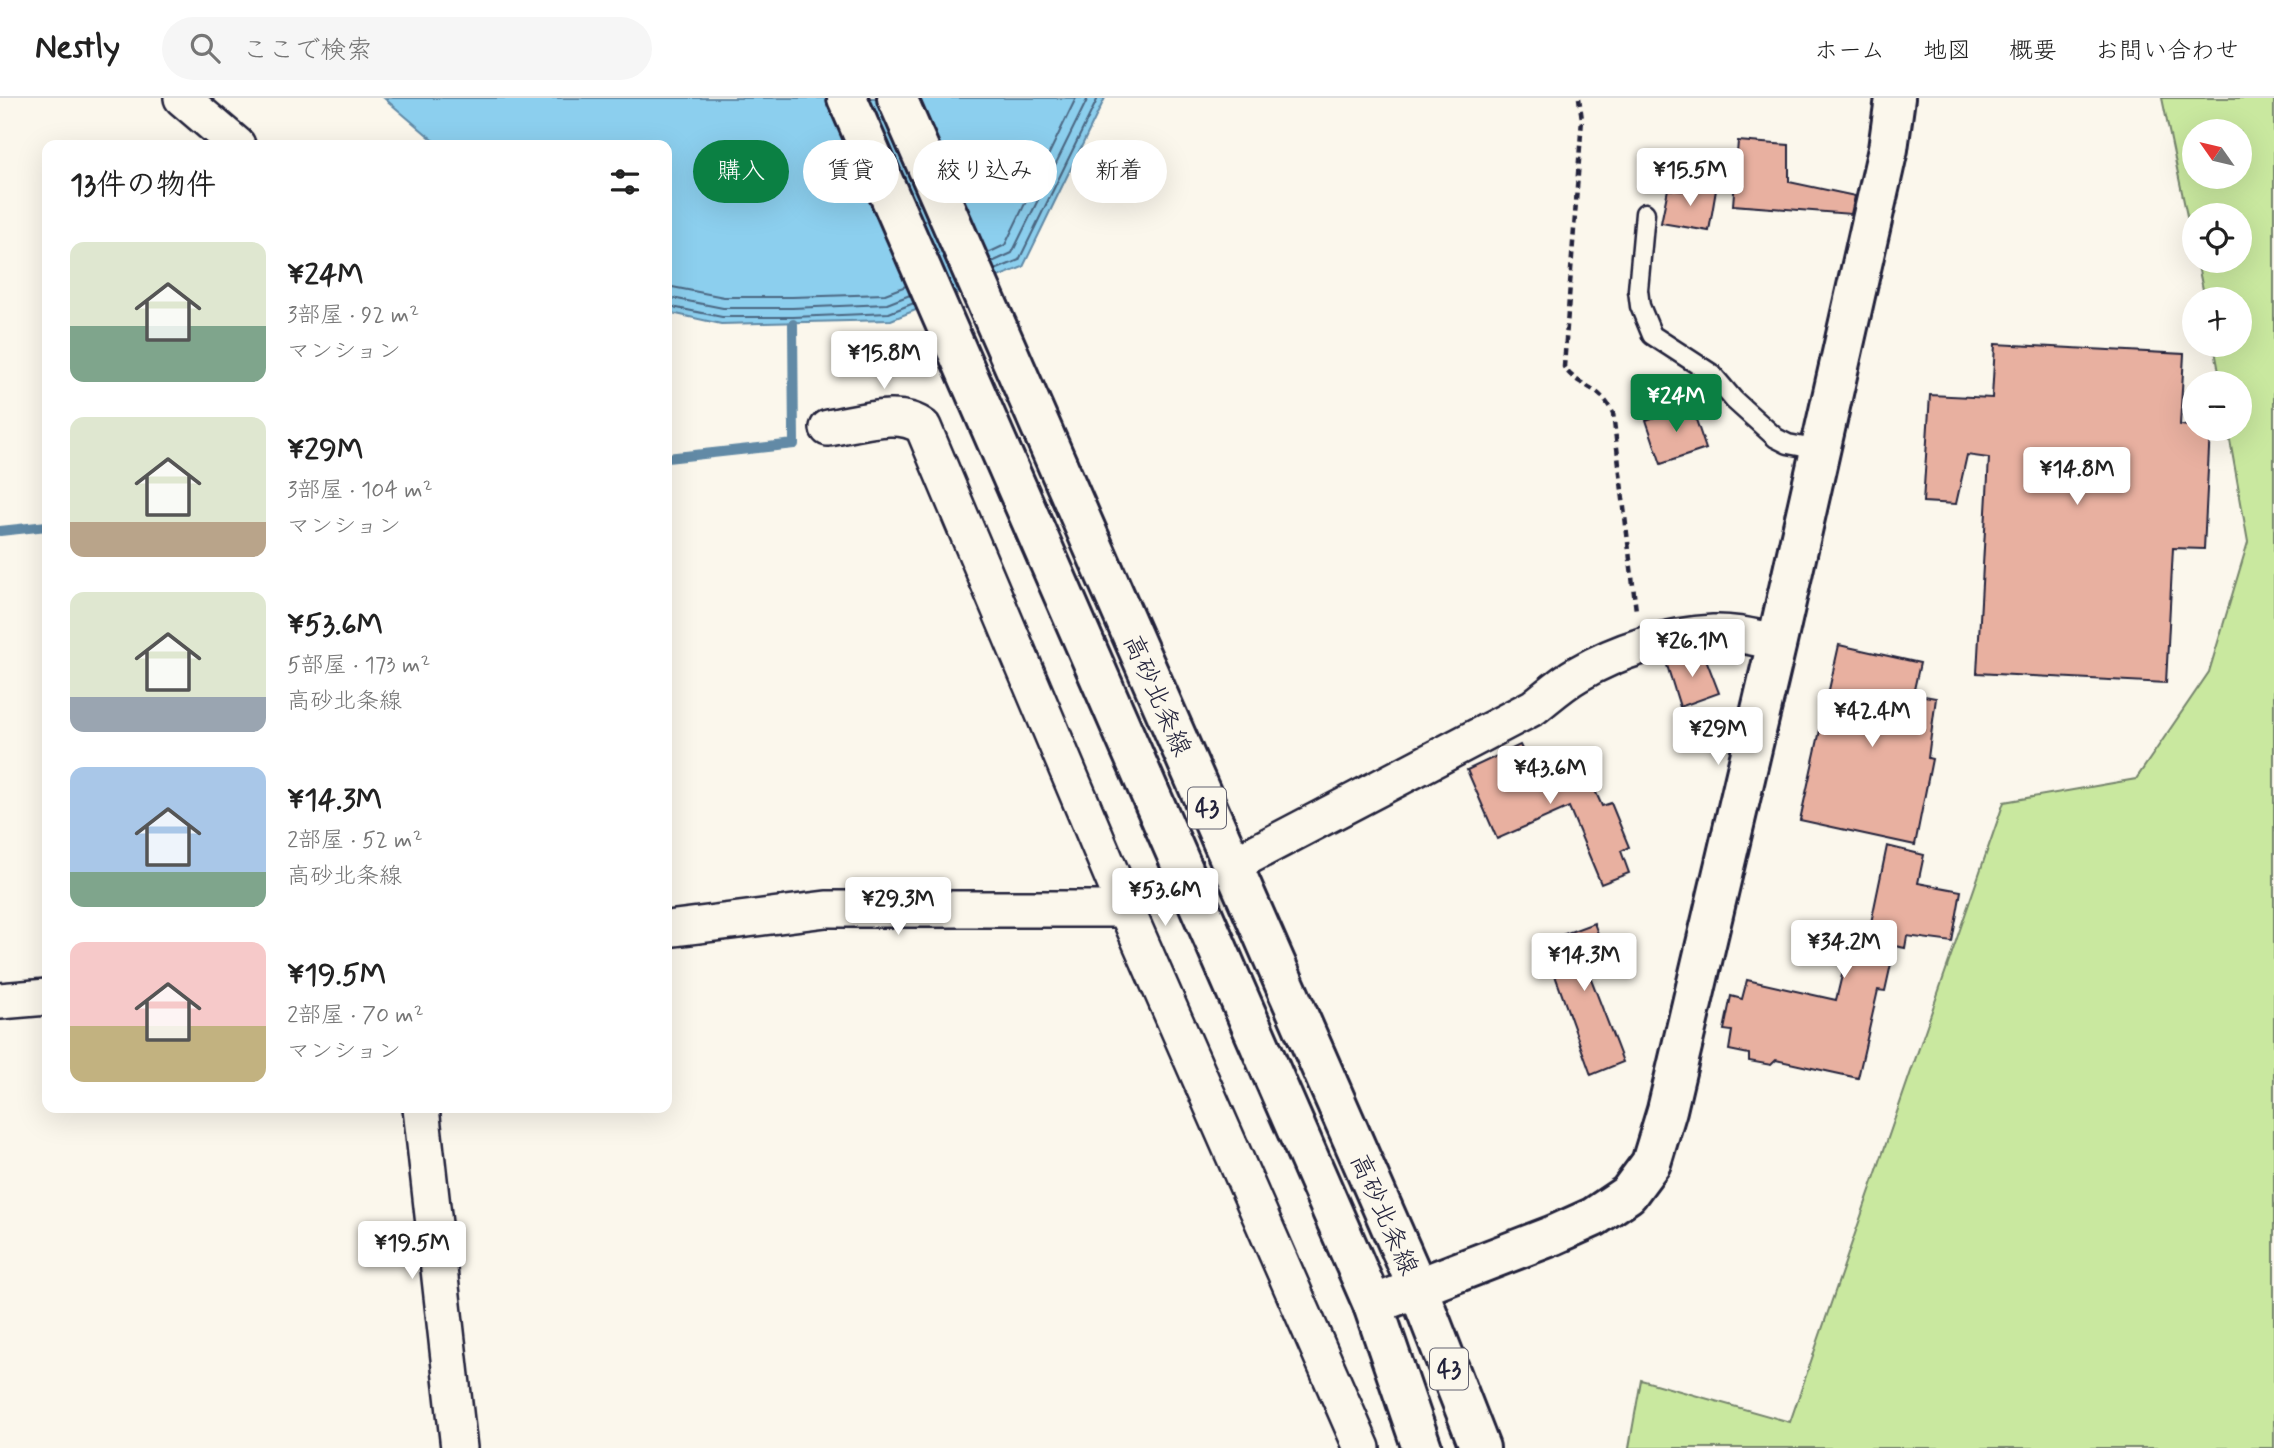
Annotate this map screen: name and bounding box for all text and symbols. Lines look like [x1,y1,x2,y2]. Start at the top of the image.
search box [162,17,652,80]
text: Nestly [35,26,120,70]
icon: search [186,29,224,67]
text: ここで検索 [242,34,372,68]
text: ホーム [1814,36,1885,67]
text: 地図 [1923,36,1971,67]
text: 概要 [2009,36,2057,67]
text: お問い合わせ [2095,36,2239,67]
north arrow [2182,119,2252,189]
map controls [2182,119,2252,441]
chip: 購入 [693,140,789,203]
chip: 賃貸 [803,140,899,203]
chip: 絞り込み [913,140,1057,203]
chip: 新着 [1071,140,1167,203]
pin: ¥15.5M [1633,148,1747,208]
text: ¥15.5M [1653,156,1727,186]
icon: filters [606,163,644,201]
text: 13件の物件 [70,166,216,205]
button: locate [2182,203,2252,273]
text: ¥24M [287,256,364,295]
icon: home [126,270,210,354]
button: + [2182,287,2252,357]
text: 3部屋 · 92 m² [287,301,419,331]
pin: ¥15.8M [827,331,941,391]
text: マンション [287,337,401,367]
text: ¥15.8M [847,339,921,369]
button: − [2182,371,2252,441]
pin: ¥24M [1635,374,1717,434]
text: ¥24M [1647,382,1705,412]
text: ¥29M [287,431,363,470]
icon: home [126,445,210,529]
pin: ¥14.8M [2020,448,2134,507]
text: ¥14.8M [2039,455,2115,485]
text: 3部屋 · 104 m² [287,476,433,506]
text: マンション [287,512,401,542]
text: ¥53.6M [287,606,383,645]
icon: home [126,620,210,704]
pin: ¥26.1M [1635,620,1749,679]
text: ¥26.1M [1656,627,1728,657]
street label: 高砂北条線 [1114,630,1198,762]
text: 5部屋 · 173 m² [287,651,430,681]
text: 高砂北条線 [287,687,402,717]
pin: ¥42.4M [1815,690,1929,749]
text: ¥42.4M [1833,697,1911,727]
pin: ¥29M [1677,708,1759,767]
text: ¥29M [1689,715,1747,745]
pin: ¥43.6M [1493,746,1607,806]
text: ¥43.6M [1513,754,1587,784]
text: ¥14.3M [287,781,382,820]
road number: 43 [1188,788,1226,828]
icon: home [126,795,210,879]
text: 2部屋 · 52 m² [287,826,423,856]
text: 高砂北条線 [287,862,402,892]
pin: ¥53.6M [1108,868,1222,928]
text: ¥53.6M [1128,876,1202,906]
pin: ¥29.3M [841,878,955,937]
text: ¥29.3M [861,885,935,915]
pin: ¥34.2M [1787,920,1901,980]
text: ¥34.2M [1807,928,1881,958]
pin: ¥14.3M [1527,934,1641,993]
text: ¥14.3M [1548,941,1620,971]
text: ¥19.5M [287,956,386,995]
icon: home [126,970,210,1054]
text: 2部屋 · 70 m² [287,1001,424,1031]
text: マンション [287,1037,401,1067]
street label: 高砂北条線 [1341,1149,1425,1281]
pin: ¥19.5M [355,1222,469,1281]
text: ¥19.5M [374,1229,450,1259]
road number: 43 [1430,1349,1468,1390]

